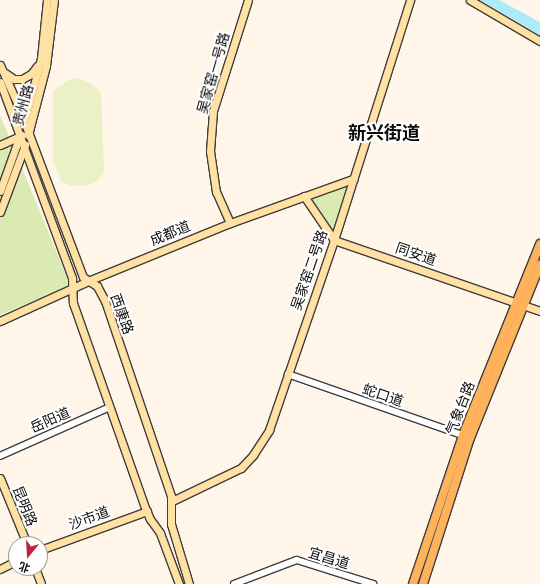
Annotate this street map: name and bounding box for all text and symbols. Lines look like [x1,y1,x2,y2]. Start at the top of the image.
street label: 吴家窑一号路 [193,30,233,116]
street label: 贵州路 [9,83,37,127]
district label: 新兴街道 [348,122,420,144]
street label: 成都道 [147,217,193,249]
street label: 吴家窑二号路 [287,228,331,312]
street label: 同安道 [393,239,439,269]
street label: 西康路 [107,291,137,337]
street label: 气象台路 [442,379,478,437]
street label: 蛇口道 [360,380,406,410]
street label: 岳阳道 [27,404,73,436]
street label: 昆明路 [9,483,41,529]
street label: 沙市道 [66,503,112,533]
north arrow [8,536,48,576]
street label: 宜昌道 [306,544,352,572]
text: 北 [17,559,32,575]

